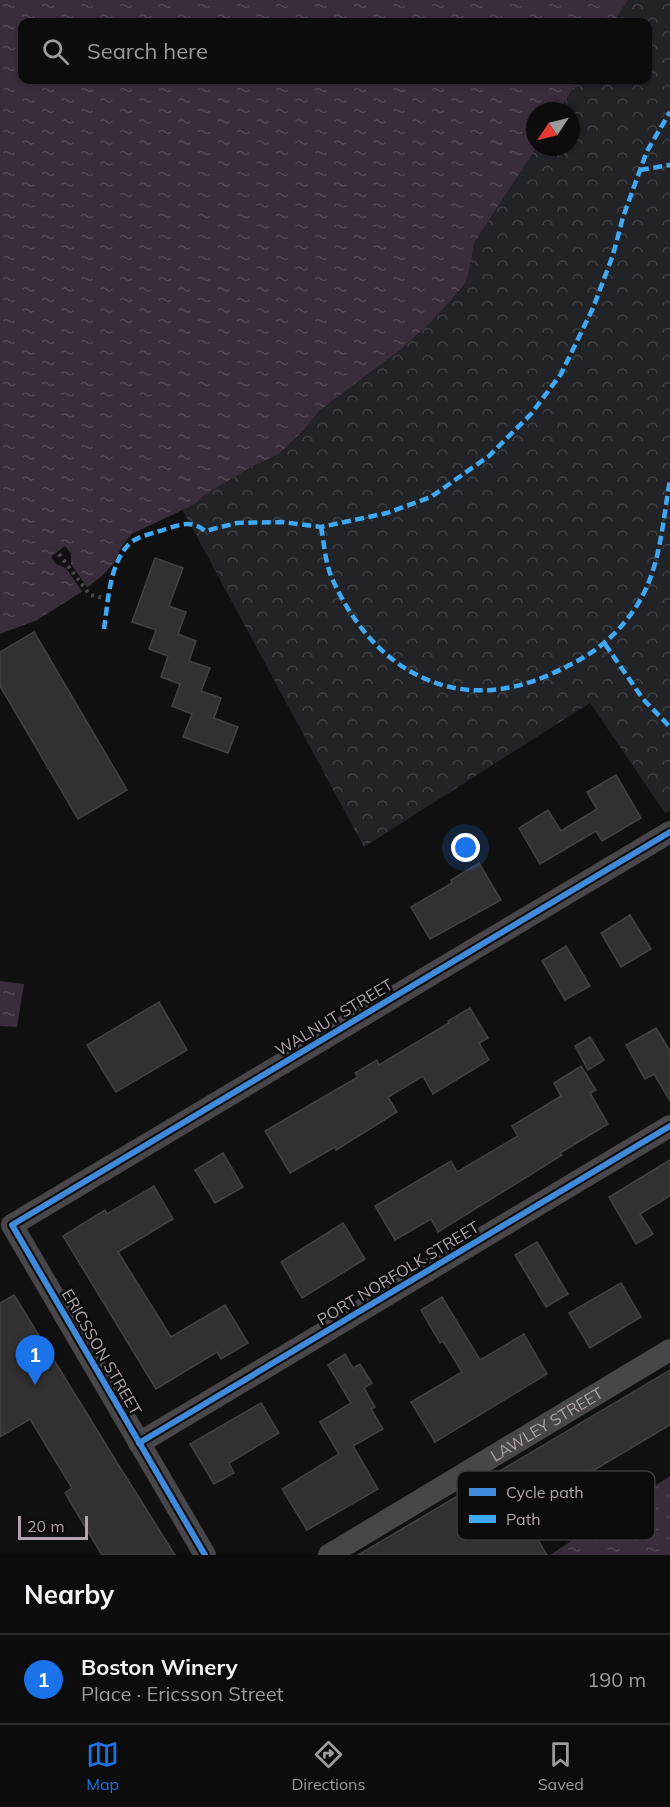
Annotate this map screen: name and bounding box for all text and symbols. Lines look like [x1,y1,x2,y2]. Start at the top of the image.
search box [18,18,652,84]
icon: search [39,35,72,68]
text: Search here [87,37,208,65]
north arrow [526,102,580,156]
your location [451,833,480,862]
street label: WALNUT STREET [272,974,397,1060]
street label: PORT NORFOLK STREET [313,1216,483,1329]
street label: ERICSSON STREET [58,1285,146,1419]
pin: 1 [15,1336,54,1385]
street label: LAWLEY STREET [487,1382,607,1466]
legend [457,1471,655,1540]
text: Cycle path [506,1482,584,1502]
text: Path [506,1509,541,1529]
scale bar [18,1513,88,1540]
text: 20 m [27,1516,64,1536]
text: Nearby [24,1578,114,1611]
text: Boston Winery [81,1653,238,1681]
text: 1 [38,1667,50,1692]
text: 190 m [587,1667,646,1692]
text: Place · Ericsson Street [81,1681,284,1706]
tab: Map [86,1738,119,1794]
tab: Directions [291,1738,365,1794]
tab: Saved [538,1738,584,1794]

